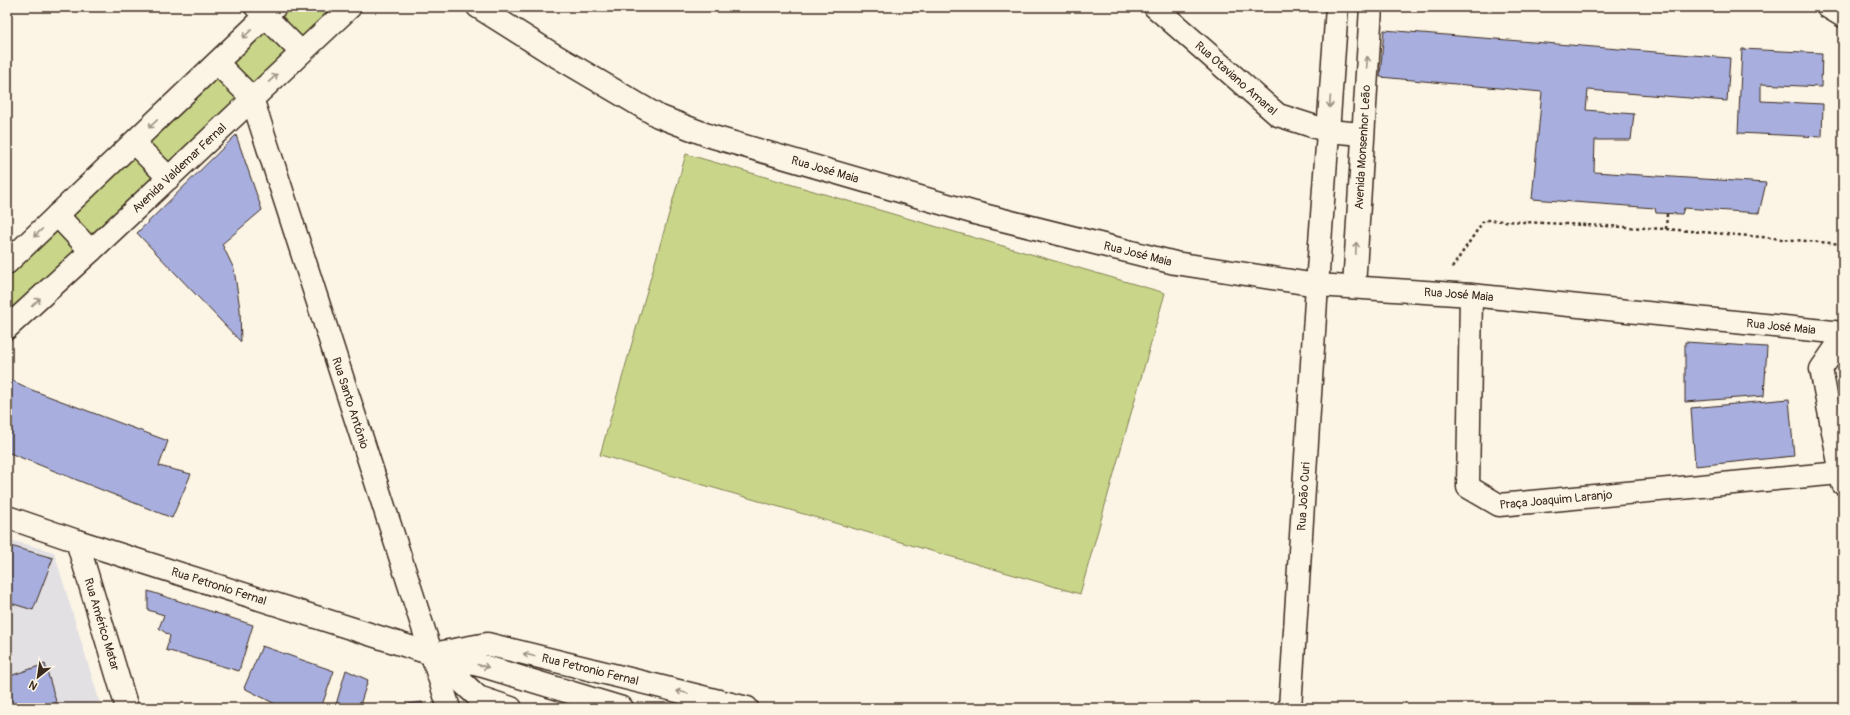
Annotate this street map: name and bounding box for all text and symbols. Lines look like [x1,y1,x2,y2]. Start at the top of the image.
one-way arrow [242,29,252,39]
street label: Rua Otaviano Amaral [1192,38,1281,119]
one-way arrow [1363,56,1370,69]
one-way arrow [268,74,278,83]
street label: Avenida Monsenhor Leão [1351,84,1374,210]
one-way arrow [1326,95,1333,108]
street label: Avenida Valdemar Fernal [129,120,230,216]
one-way arrow [148,120,158,129]
street label: Rua José Maia [789,153,861,186]
one-way arrow [33,228,43,238]
street label: Rua José Maia [1102,238,1174,270]
one-way arrow [1352,242,1359,255]
street label: Rua José Maia [1423,284,1495,305]
one-way arrow [31,297,41,307]
street label: Rua José Maia [1746,316,1817,338]
street label: Rua Santo Antônio [329,355,372,451]
street label: Rua João Curi [1294,462,1313,531]
street label: Praça Joaquim Laranjo [1499,487,1613,512]
street label: Rua Petronio Fernal [169,564,269,608]
street label: Rua Américo Matar [81,576,123,673]
one-way arrow [522,650,535,658]
street label: Rua Petronio Fernal [540,650,640,689]
north arrow [18,657,58,697]
one-way arrow [477,663,490,670]
text: N [26,677,40,693]
one-way arrow [676,688,689,695]

